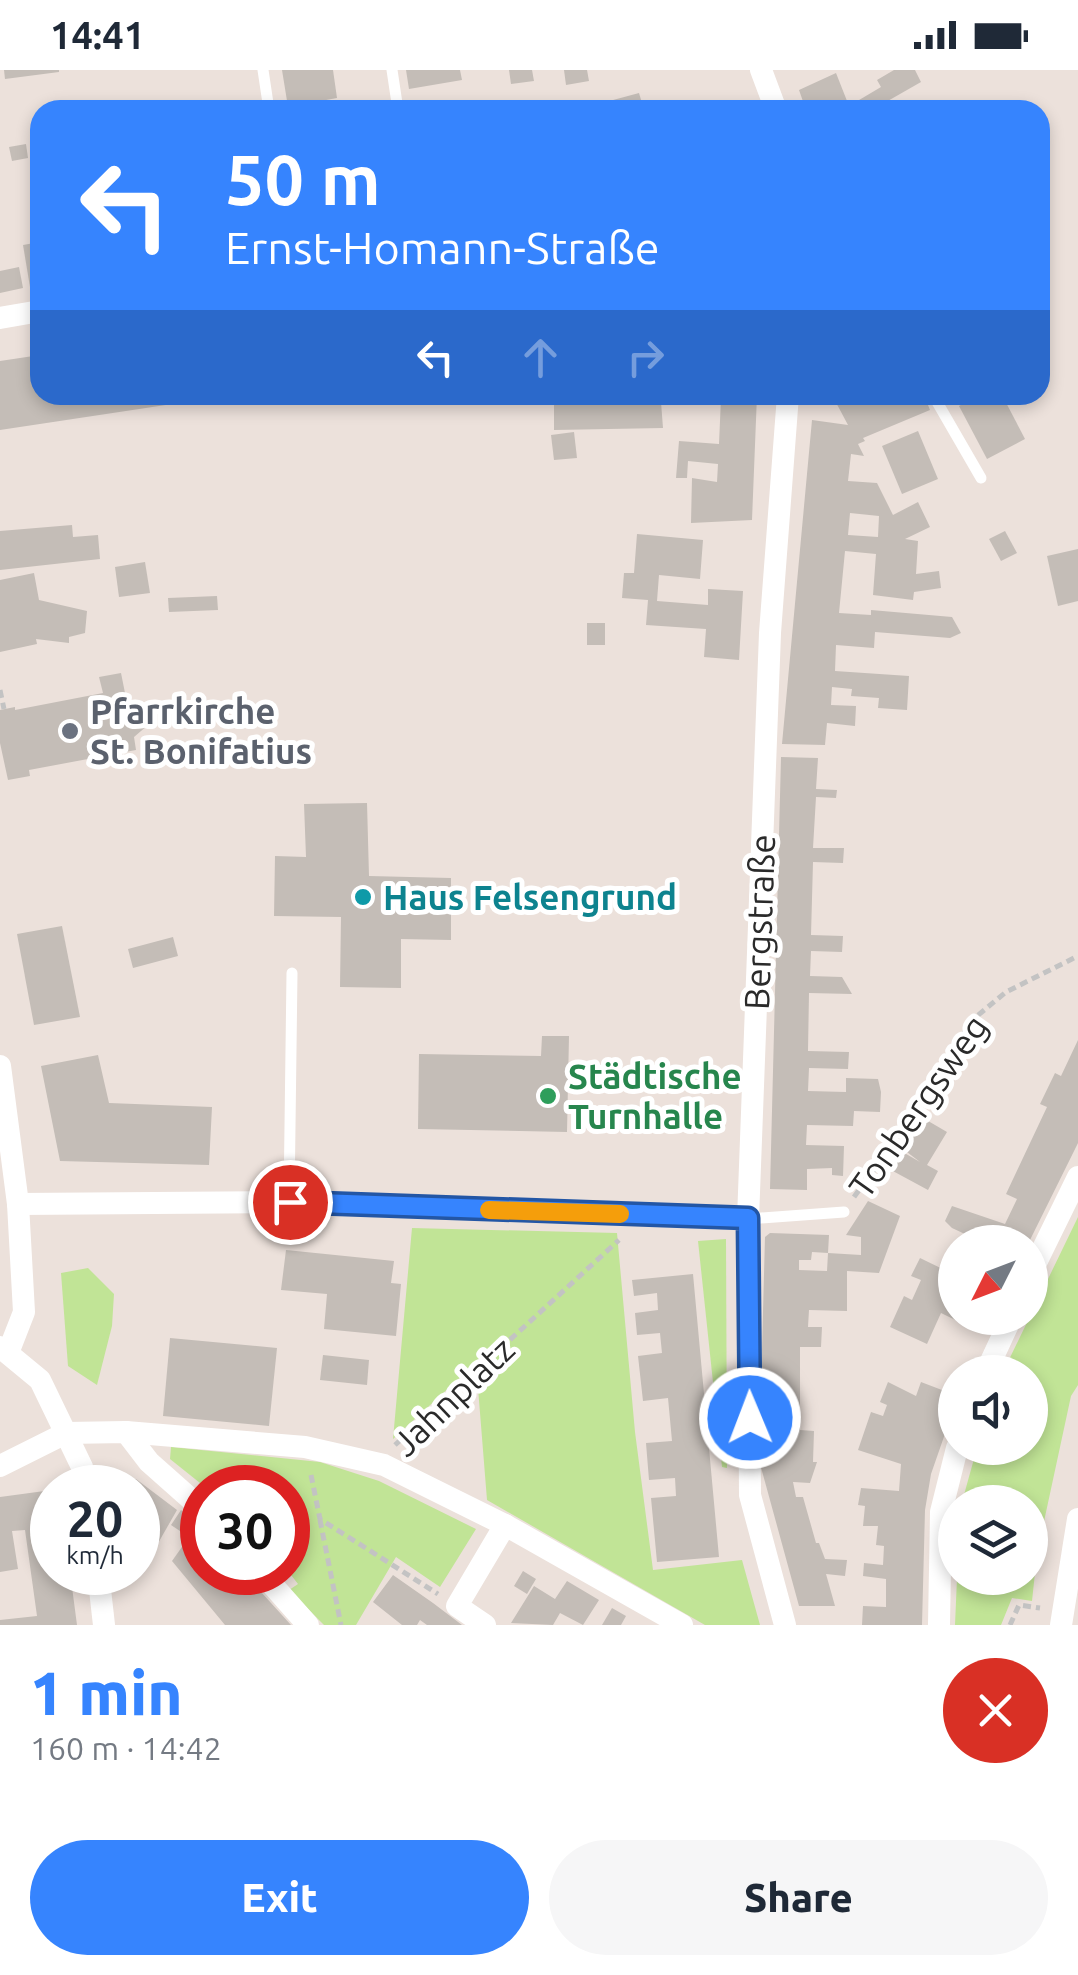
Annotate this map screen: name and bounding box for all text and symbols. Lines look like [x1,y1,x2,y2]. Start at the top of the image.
text: 14:41 [50,14,145,56]
icon: left [60,140,190,270]
text: 50 m [225,140,381,218]
text: Ernst-Homann-Straße [225,222,659,273]
icon: left [408,330,463,385]
icon: ahead [513,330,568,385]
icon: right [618,330,673,385]
place label: Pfarrkirche St. Bonifatius [90,691,312,771]
marker: Pfarrkirche St. Bonifatius [59,720,81,742]
street label: Bergstraße [736,834,782,1010]
place label: Haus Felsengrund [383,877,677,917]
marker: Haus Felsengrund [352,886,374,908]
street label: Tonbergsweg [840,1007,996,1205]
place label: Städtische Turnhalle [568,1056,742,1136]
marker: Städtische Turnhalle [537,1085,559,1107]
pin [248,1160,333,1245]
icon: arrive [263,1175,318,1230]
north arrow [938,1225,1048,1335]
map controls [938,1225,1048,1595]
street label: Jahnplatz [384,1329,522,1463]
button: sound [938,1355,1048,1465]
position arrow [698,1366,802,1470]
speed limit sign: 30 [180,1465,310,1595]
button: layers [938,1485,1048,1595]
text: 20 [67,1490,123,1546]
text: km/h [66,1541,124,1569]
button: close [943,1658,1048,1763]
text: 1 min [30,1659,183,1726]
text: 160 m · 14:42 [30,1730,222,1766]
button: Exit [30,1840,529,1955]
button: Share [549,1840,1048,1955]

